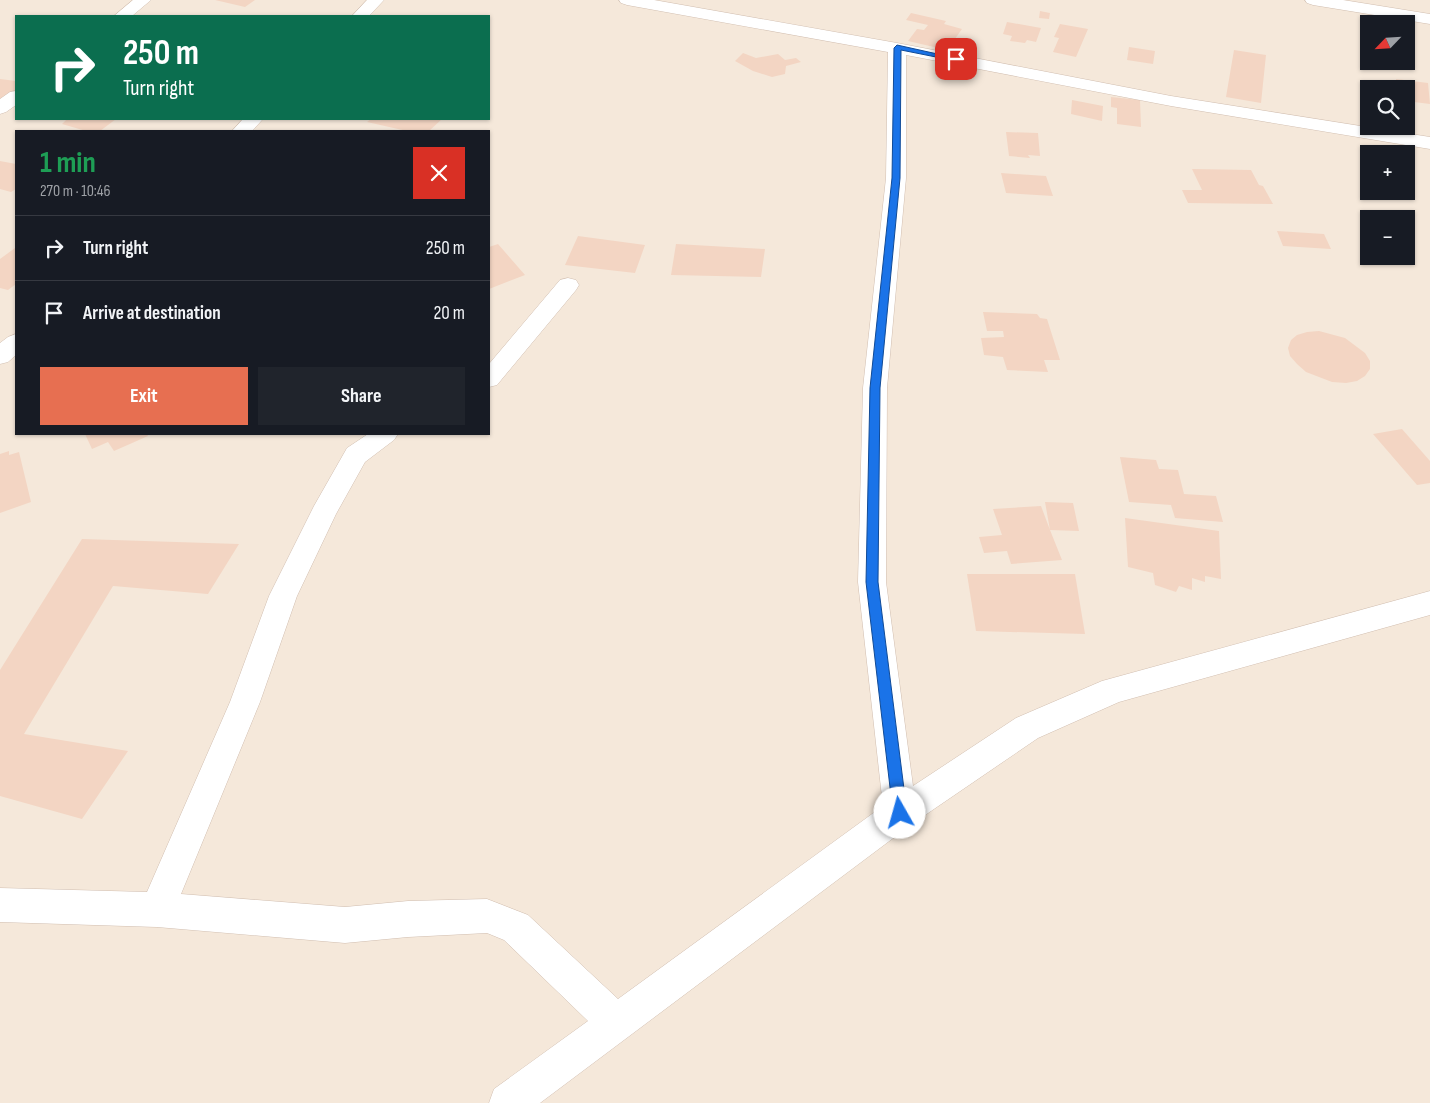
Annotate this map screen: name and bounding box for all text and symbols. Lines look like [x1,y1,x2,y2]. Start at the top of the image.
north arrow [1360,15,1415,70]
map controls [1360,15,1415,265]
text: 250 m [123,32,199,75]
icon: right [40,35,105,100]
pin [935,38,977,80]
icon: arrive [942,45,970,73]
text: Turn right [123,75,194,102]
button: search [1360,80,1415,135]
text: 1 min [40,145,96,181]
button: + [1360,145,1415,200]
button: close [413,147,465,199]
text: 270 m · 10:46 [40,182,110,201]
button: − [1360,210,1415,265]
icon: right [40,234,68,262]
text: Turn right [83,237,148,260]
text: 250 m [426,237,465,260]
icon: arrive [40,299,68,327]
text: Arrive at destination [83,302,221,325]
text: 20 m [433,302,465,325]
button: Exit [40,367,248,425]
button: Share [258,367,465,425]
position arrow [873,786,925,838]

